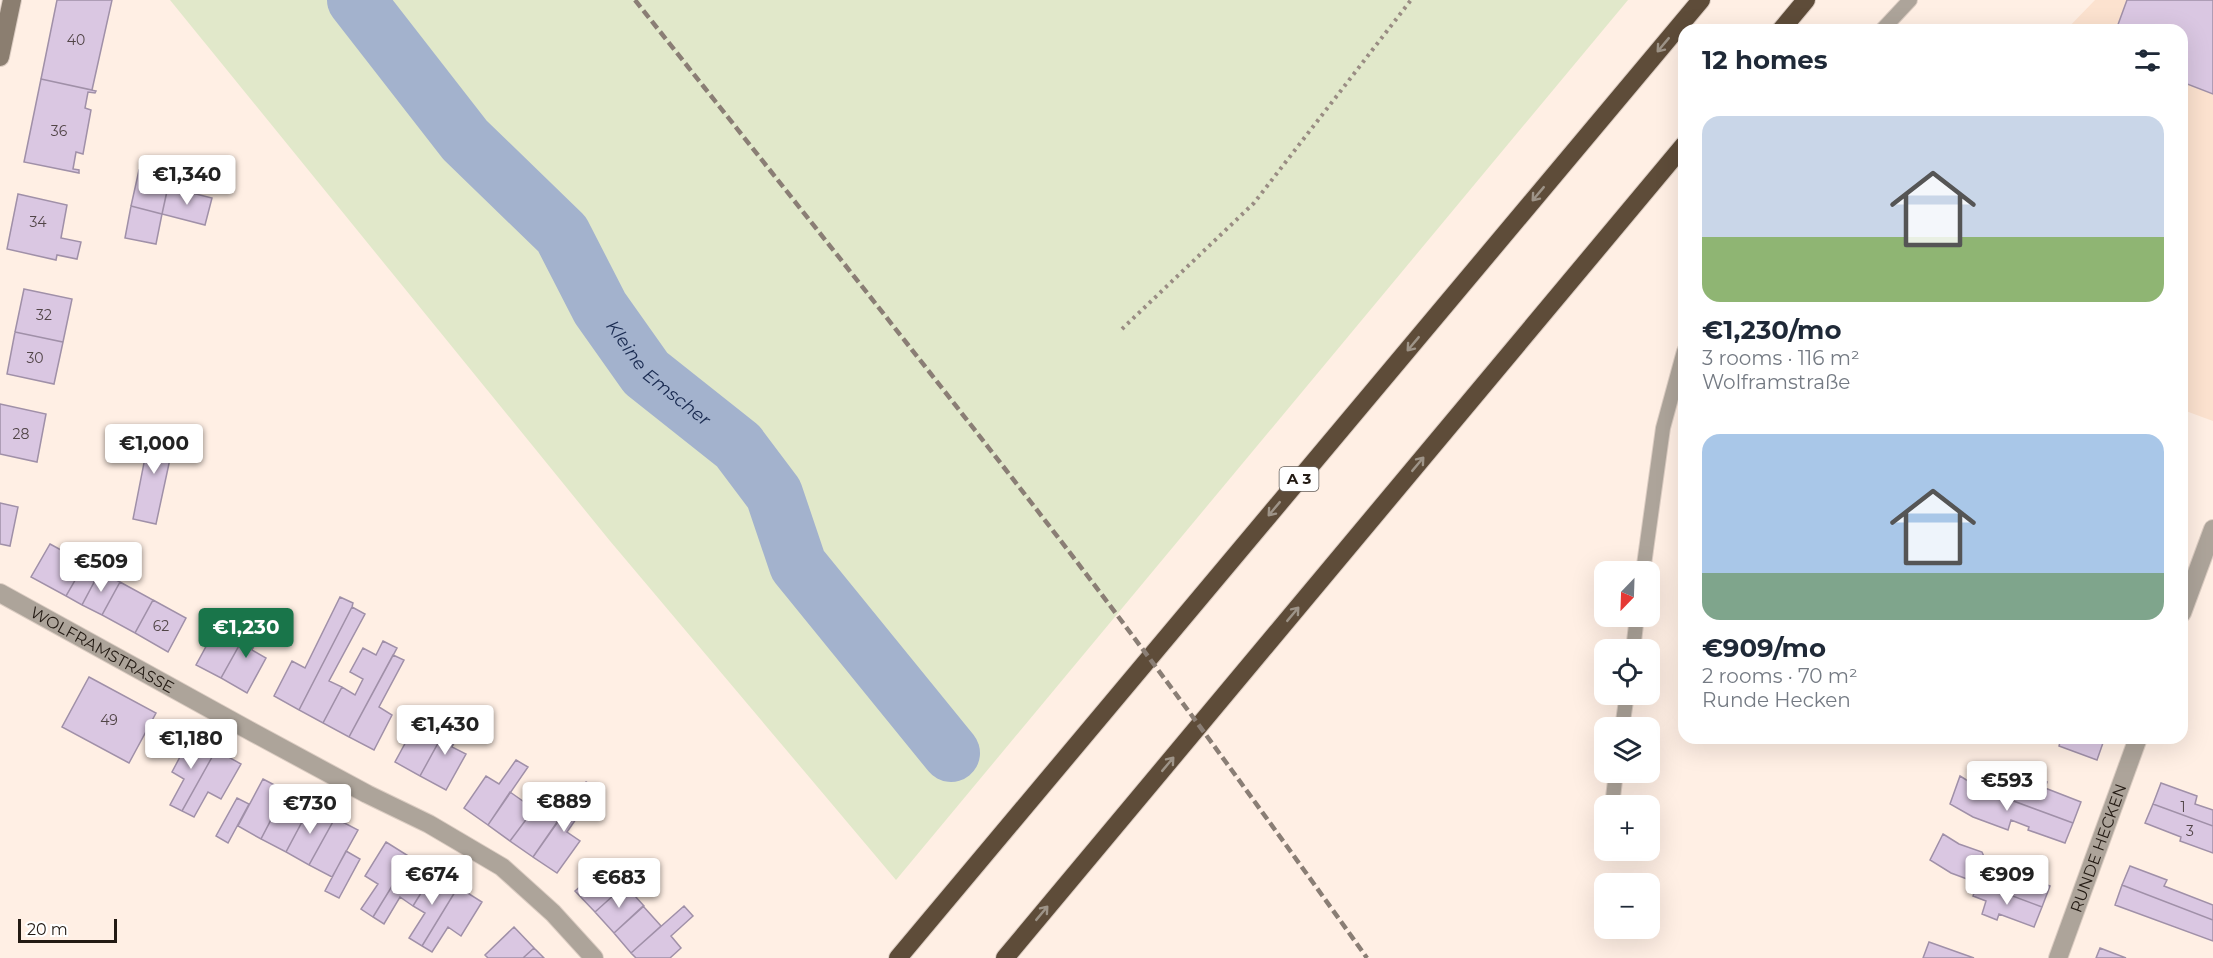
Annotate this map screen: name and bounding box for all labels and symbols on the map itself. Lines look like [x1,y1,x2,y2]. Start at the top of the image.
house number: 40 [67,31,85,49]
one-way arrow [1656,37,1670,52]
house number: 36 [51,122,68,140]
pin: €1,340 [138,155,236,206]
one-way arrow [1531,186,1545,201]
house number: 34 [29,213,47,231]
house number: 32 [36,306,52,324]
water label: Kleine Emscher [601,316,716,431]
one-way arrow [1406,336,1419,352]
house number: 30 [26,349,44,367]
pin: €1,000 [105,424,203,475]
house number: 28 [13,425,30,443]
one-way arrow [1411,457,1424,473]
road number: A 3 [1280,467,1318,491]
one-way arrow [1268,501,1281,517]
pin: €509 [65,542,137,593]
north arrow [1594,561,1660,627]
street label: WOLFRAMSTRASSE [27,603,177,697]
one-way arrow [1286,606,1299,622]
pin: €1,230 [197,608,295,659]
house number: 62 [153,617,169,635]
pin: €1,430 [396,705,494,756]
house number: 49 [100,711,118,729]
pin: €1,180 [142,719,240,770]
one-way arrow [1161,756,1174,772]
pin: €593 [1971,761,2043,812]
street label: RUNDE HECKEN [2066,781,2131,915]
pin: €889 [528,782,600,833]
pin: €730 [274,784,346,835]
house number: 1 [2180,798,2186,816]
house number: 3 [2186,822,2194,840]
pin: €674 [396,855,468,906]
pin: €909 [1971,855,2043,906]
pin: €683 [583,858,655,909]
one-way arrow [1036,905,1049,921]
scale bar [18,916,117,944]

